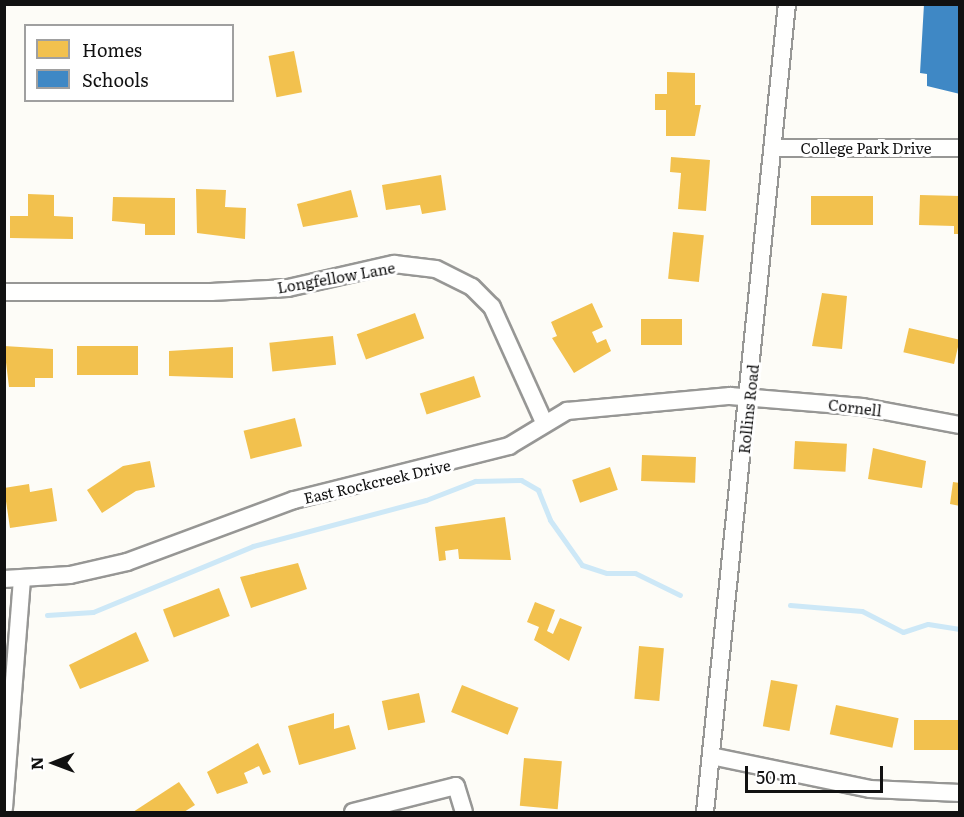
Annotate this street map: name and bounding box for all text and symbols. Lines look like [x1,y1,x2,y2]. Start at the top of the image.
legend [24,24,234,102]
text: Homes [82,36,142,63]
text: Schools [82,66,148,93]
street label: College Park Drive [801,139,931,157]
street label: Longfellow Lane [276,258,396,296]
street label: Rollins Road [734,363,762,455]
street label: Cornell [827,395,883,419]
street label: East Rockcreek Drive [302,455,452,507]
north arrow [24,733,84,793]
scale bar [748,754,886,792]
text: N [24,756,48,770]
text: 50 m [756,763,797,790]

